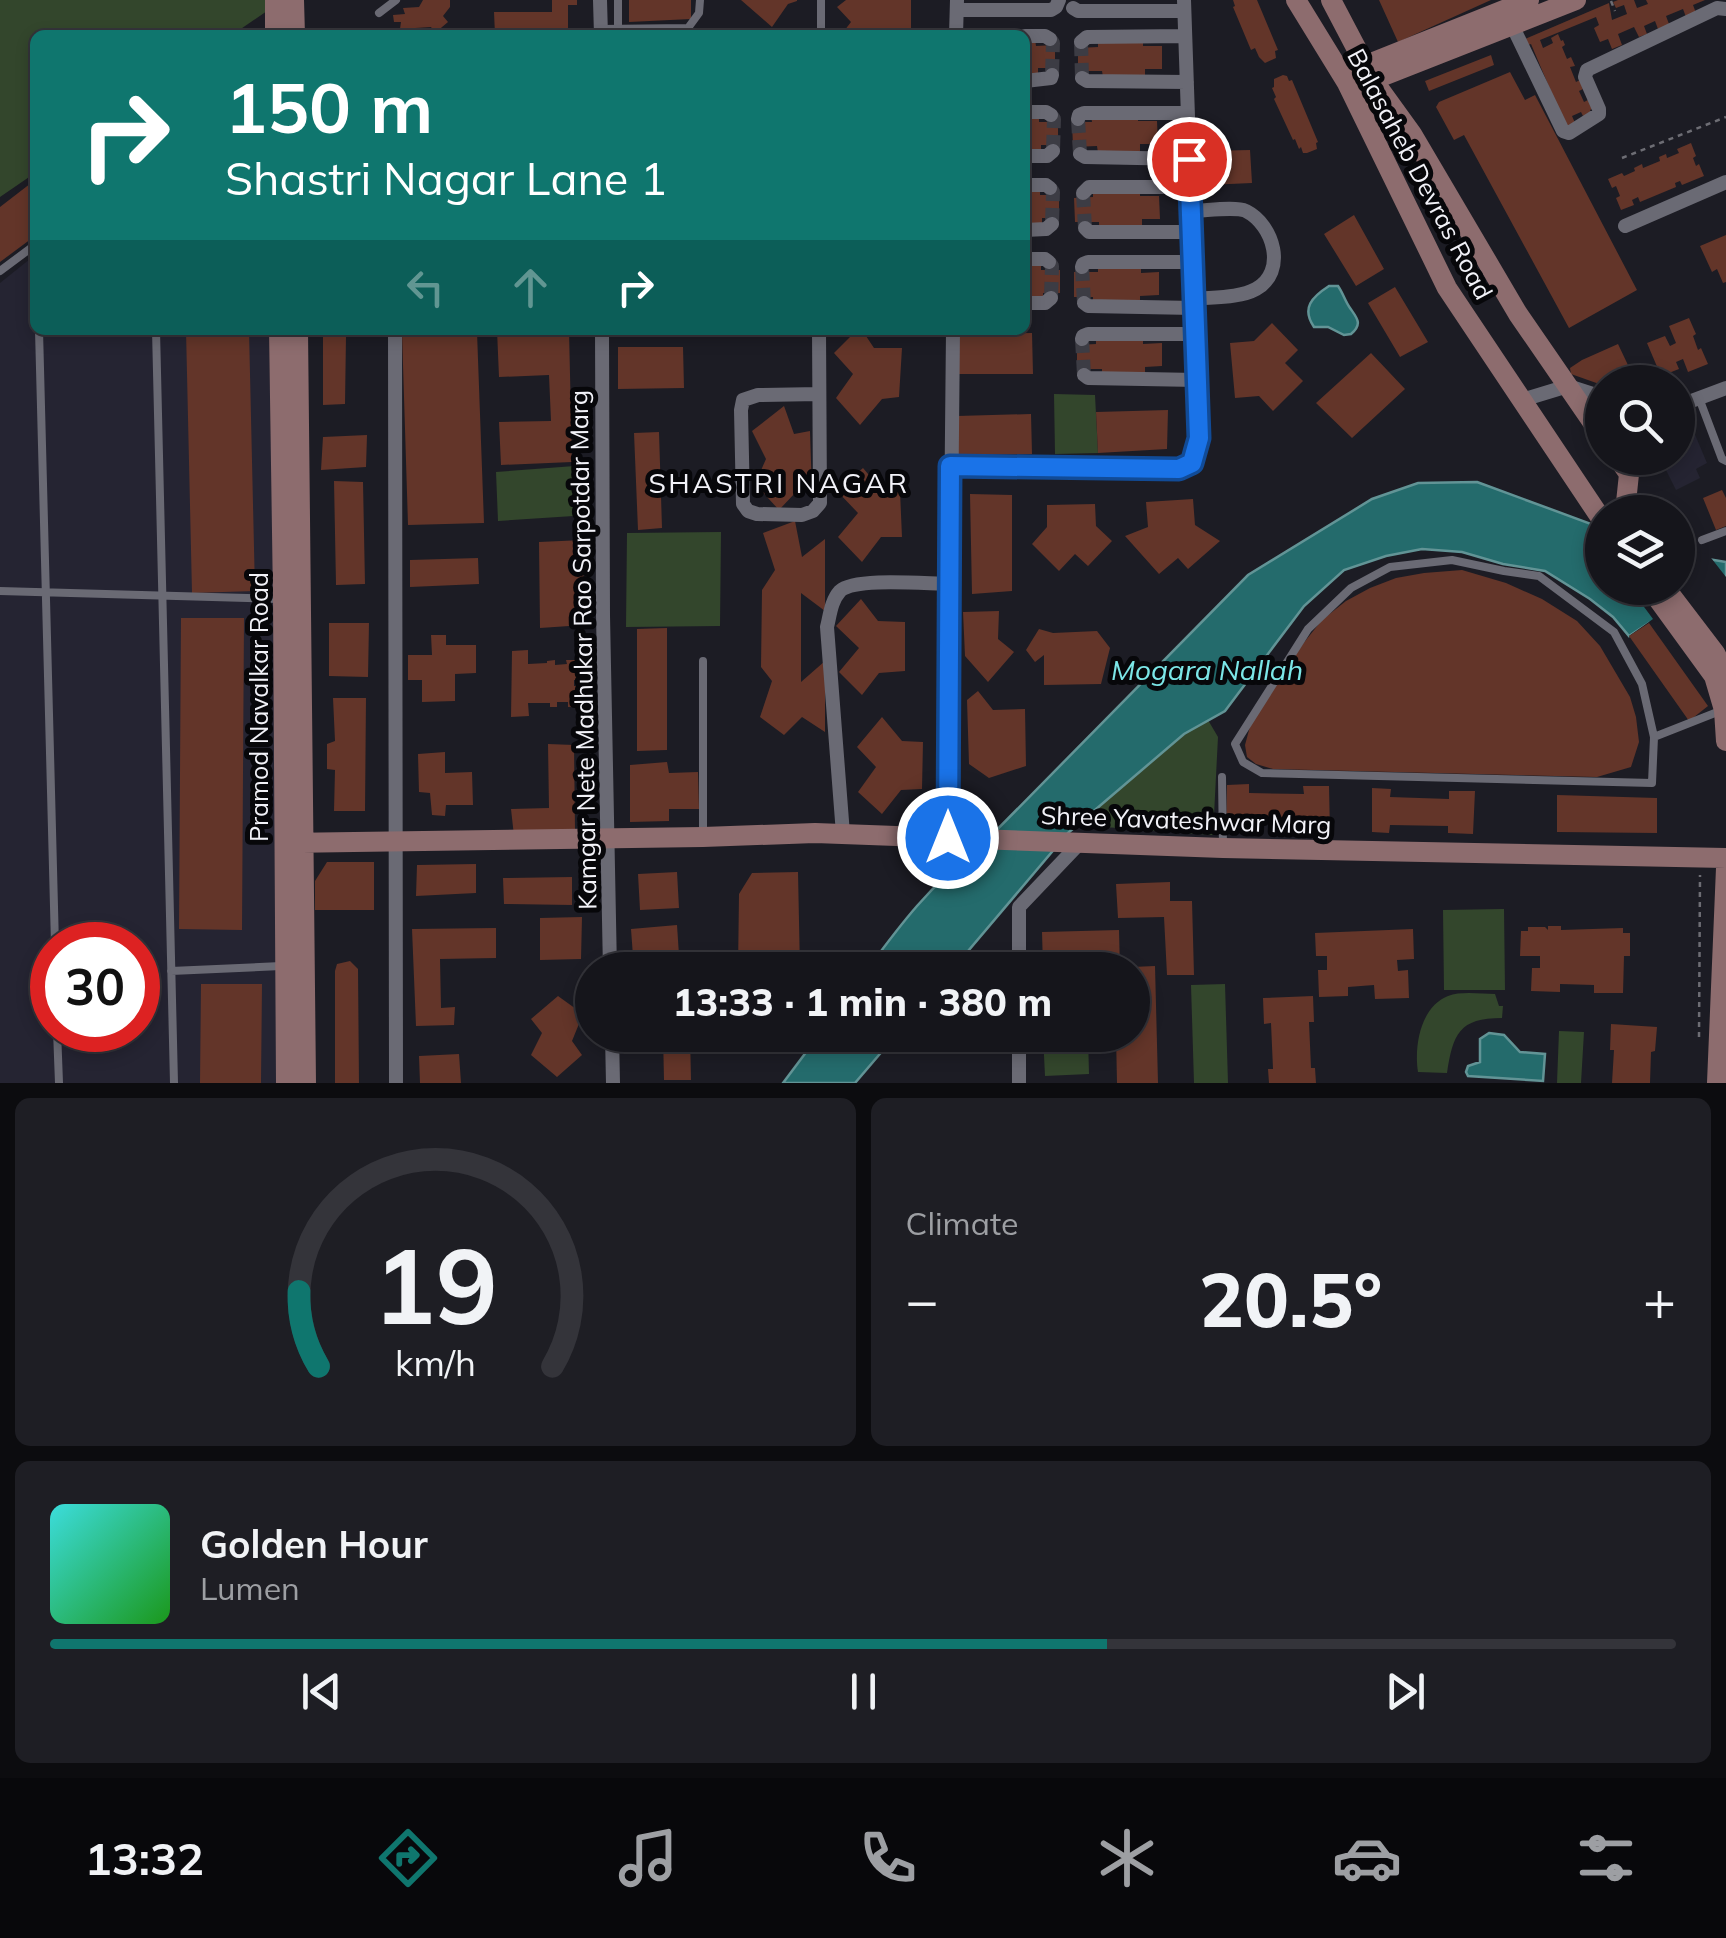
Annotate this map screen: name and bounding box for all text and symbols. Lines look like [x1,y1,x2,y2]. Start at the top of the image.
street label: Balasaheb Devras Road [1341,43,1500,305]
text: 150 m [225,63,433,151]
icon: right [60,70,190,200]
pin [1147,117,1232,202]
icon: arrive [1162,132,1217,187]
text: Shastri Nagar Lane 1 [225,150,667,206]
icon: left [398,260,453,315]
icon: ahead [503,260,558,315]
icon: right [608,260,663,315]
map controls [1585,365,1695,605]
button: search [1585,365,1695,475]
street label: Kamgar Nete Madhukar Rao Sarpotdar Marg [562,390,603,910]
district label: SHASTRI NAGAR [648,465,910,500]
button: layers [1585,495,1695,605]
street label: Pramod Navalkar Road [243,572,274,842]
water label: Mogara Nallah [1111,652,1303,687]
position arrow [896,786,1000,890]
street label: Shree Yavateshwar Marg [1040,799,1332,840]
speed limit sign: 30 [30,922,160,1052]
text: 13:33 · 1 min · 380 m [673,978,1052,1026]
text: Climate [906,1203,1018,1243]
text: 19 [373,1219,498,1350]
text: 20.5° [1199,1252,1382,1346]
text: − [906,1265,939,1334]
text: + [1643,1265,1676,1334]
text: km/h [395,1340,476,1385]
text: Golden Hour [200,1520,428,1568]
text: Lumen [200,1568,300,1608]
icon: previous [294,1664,349,1719]
icon: pause [836,1664,891,1719]
icon: next [1378,1664,1433,1719]
icon: directions [373,1823,443,1893]
icon: music [613,1823,683,1893]
icon: phone [853,1823,923,1893]
icon: climate [1092,1823,1162,1893]
icon: car [1332,1823,1402,1893]
icon: filters [1571,1823,1641,1893]
text: 13:32 [85,1830,204,1886]

